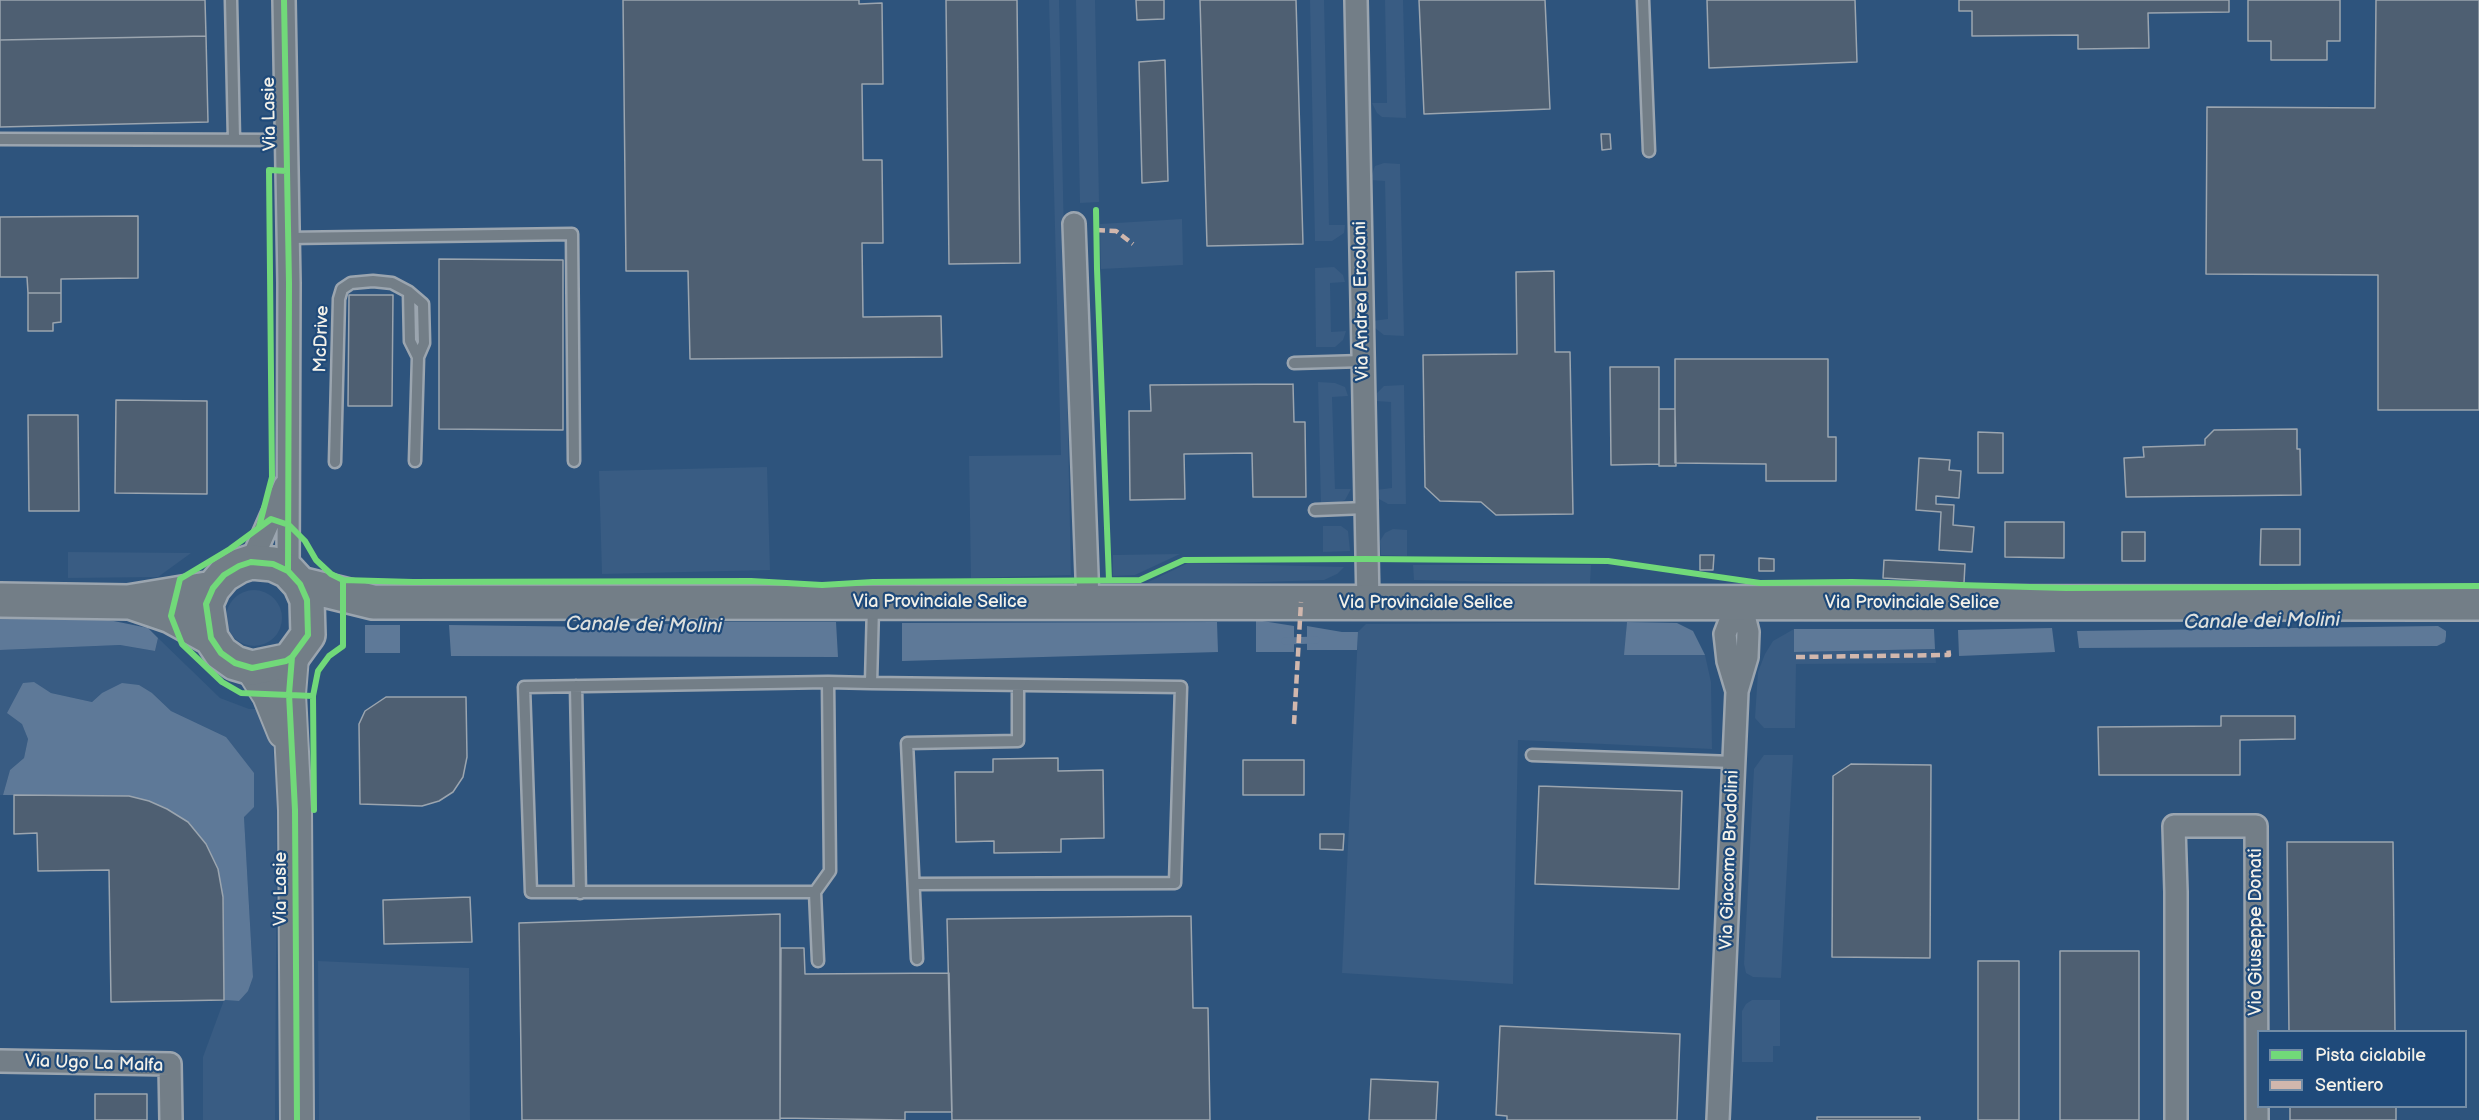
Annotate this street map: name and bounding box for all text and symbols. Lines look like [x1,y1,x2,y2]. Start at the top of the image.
street label: Via Lasie [259,77,281,151]
street label: Via Andrea Ercolani [1350,221,1374,381]
street label: McDrive [310,305,334,373]
street label: Via Provinciale Selice [853,591,1027,613]
street label: Via Provinciale Selice [1339,592,1513,614]
street label: Via Provinciale Selice [1825,592,1999,614]
water label: Canale dei Molini [2184,609,2340,635]
water label: Canale dei Molini [566,613,722,639]
street label: Via Giacomo Brodolini [1716,770,1744,950]
street label: Via Giuseppe Donati [2245,848,2267,1016]
street label: Via Lasie [270,852,292,926]
legend [2257,1030,2467,1108]
text: Pista ciclabile [2315,1045,2426,1066]
street label: Via Ugo La Malfa [24,1051,164,1077]
text: Sentiero [2315,1075,2384,1096]

